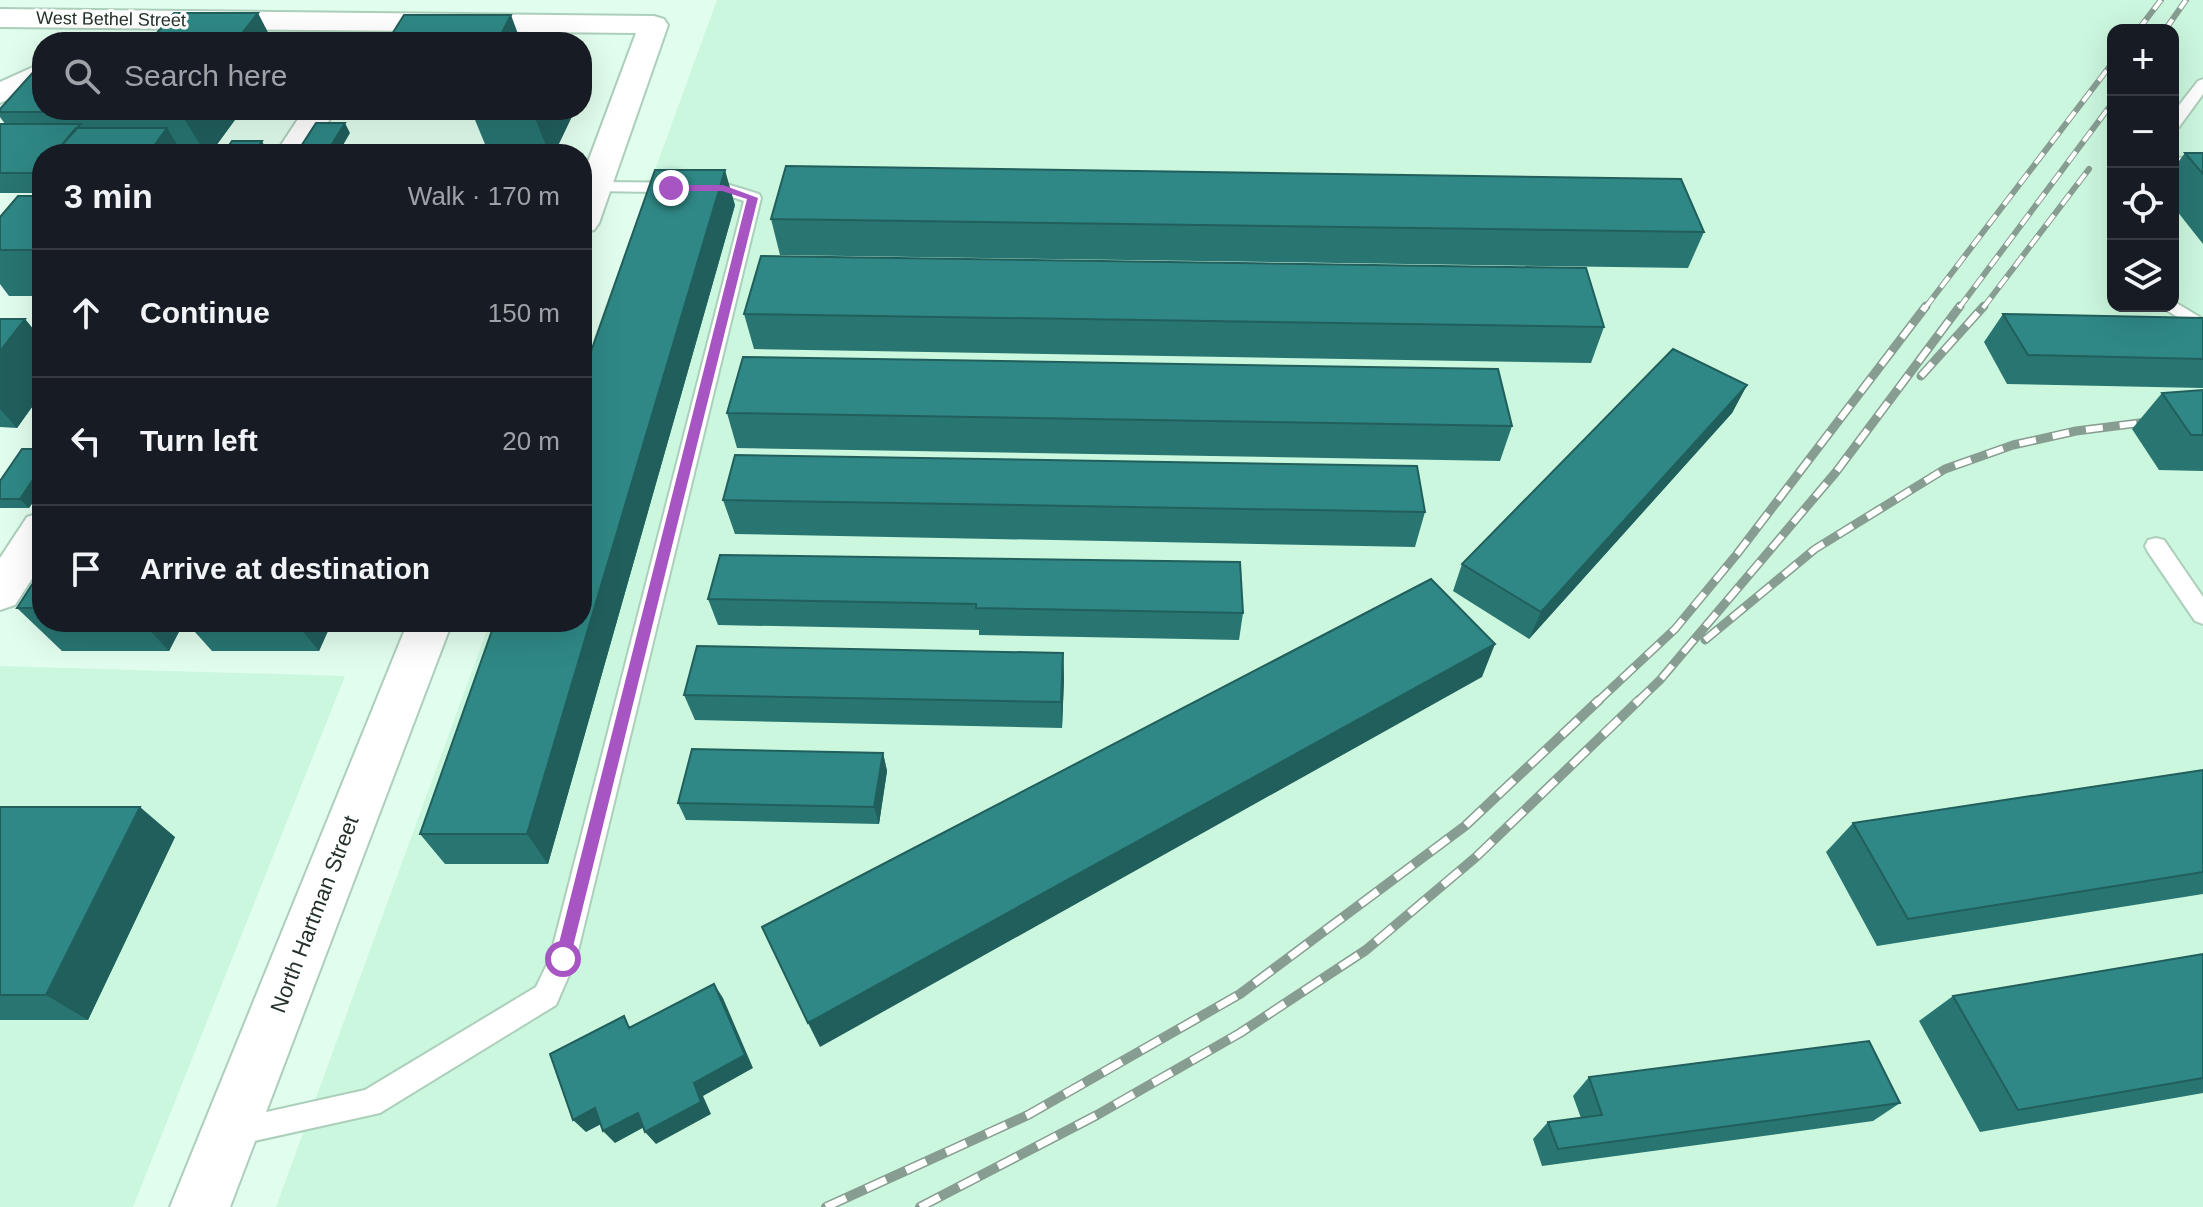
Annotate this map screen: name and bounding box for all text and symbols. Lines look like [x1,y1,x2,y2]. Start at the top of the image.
street label: West Bethel Street [36,8,186,30]
map controls [2107,24,2179,312]
button: + [2107,24,2179,96]
search box [32,32,592,120]
icon: search [60,54,104,98]
text: Search here [124,59,287,92]
button: − [2107,96,2179,168]
button: locate [2107,168,2179,240]
route end [653,170,689,206]
text: 3 min [64,177,153,215]
text: Walk · 170 m [408,181,560,211]
button: layers [2107,240,2179,312]
icon: ahead [64,291,108,335]
text: Continue [140,296,270,329]
text: 150 m [488,298,560,328]
icon: left [64,419,108,463]
text: Turn left [140,424,258,457]
text: 20 m [502,426,560,456]
icon: arrive [64,547,108,591]
text: Arrive at destination [140,552,430,585]
street label: North Hartman Street [265,812,364,1016]
route start [545,941,581,977]

